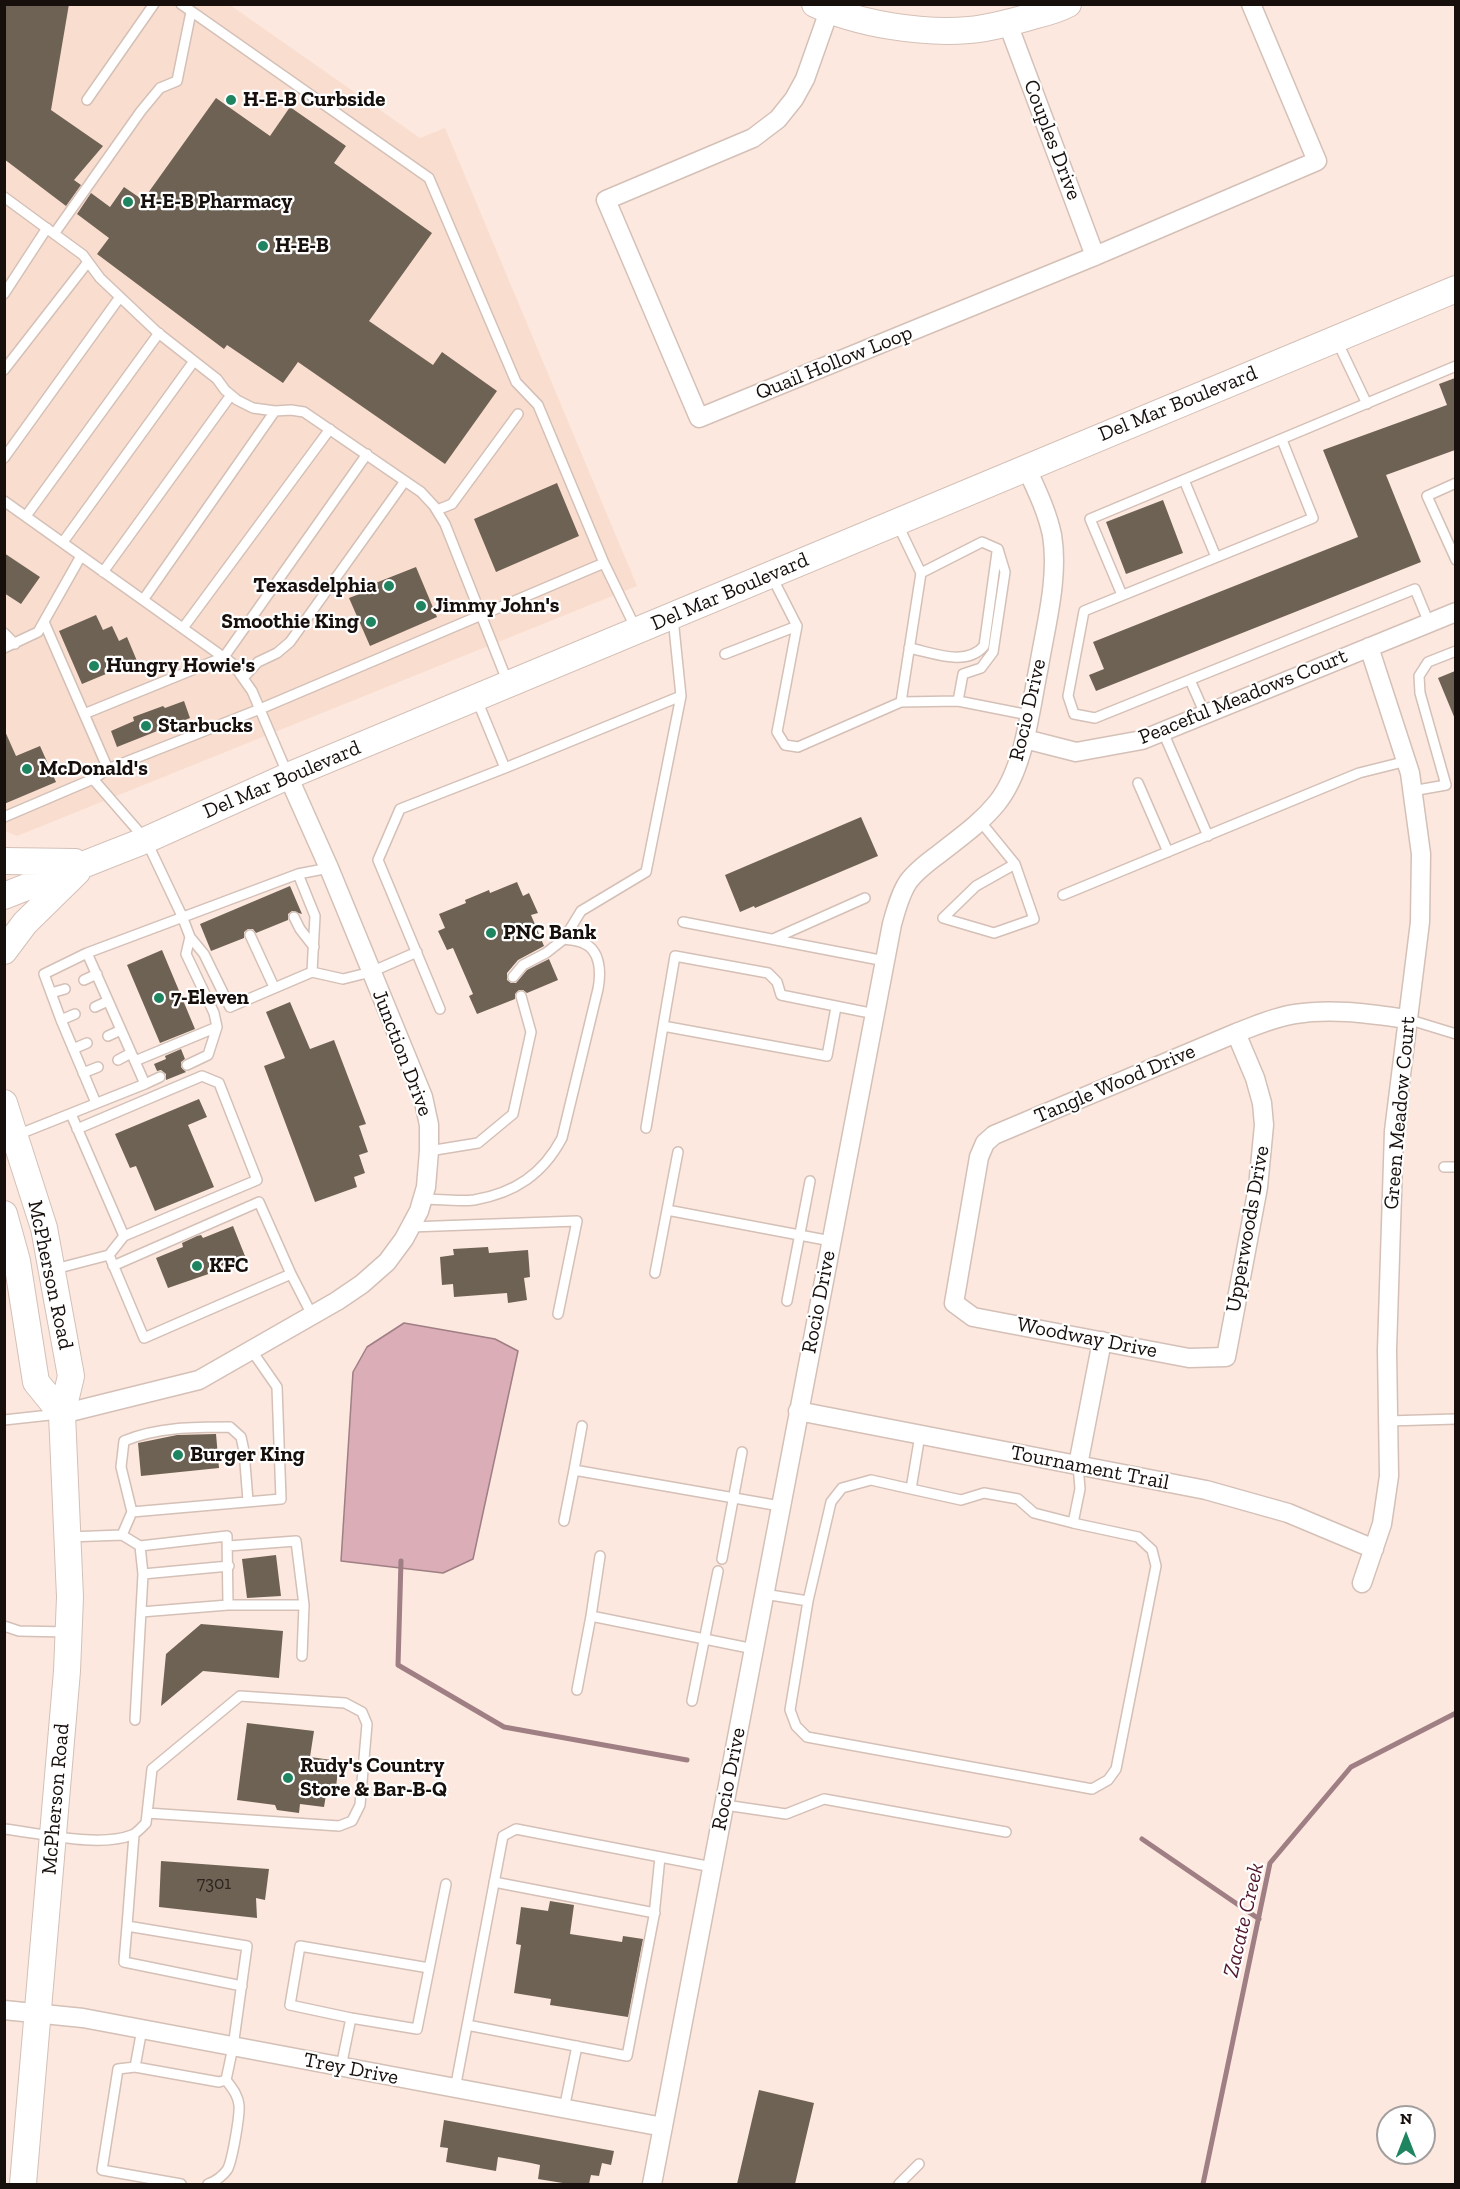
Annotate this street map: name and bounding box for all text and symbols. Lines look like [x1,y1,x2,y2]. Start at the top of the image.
street label: Couples Drive [1018,76,1086,204]
place label: H-E-B Curbside [243,87,385,113]
marker: H-E-B Curbside [224,93,238,107]
place label: H-E-B Pharmacy [140,189,292,215]
marker: H-E-B Pharmacy [121,195,135,209]
place label: H-E-B [275,233,329,259]
marker: H-E-B [256,239,270,253]
street label: Quail Hollow Loop [752,320,916,406]
street label: Del Mar Boulevard [1095,361,1261,447]
street label: Del Mar Boulevard [647,547,813,637]
place label: Texasdelphia [253,573,377,599]
marker: Texasdelphia [382,579,396,593]
place label: Jimmy John's [433,593,559,619]
marker: Jimmy John's [414,599,428,613]
place label: Smoothie King [221,609,359,635]
marker: Smoothie King [364,615,378,629]
street label: Peaceful Meadows Court [1135,644,1351,750]
place label: Hungry Howie's [106,653,255,679]
street label: Rocio Drive [1004,656,1052,764]
marker: Hungry Howie's [87,659,101,673]
place label: Starbucks [158,713,253,739]
marker: Starbucks [139,719,153,733]
street label: Del Mar Boulevard [199,735,365,825]
place label: McDonald's [39,756,148,782]
marker: McDonald's [20,762,34,776]
place label: PNC Bank [503,920,596,946]
marker: PNC Bank [484,926,498,940]
place label: 7-Eleven [171,985,249,1011]
street label: Junction Drive [366,986,438,1120]
marker: 7-Eleven [152,991,166,1005]
street label: Green Meadow Court [1379,1015,1421,1211]
street label: Tangle Wood Drive [1031,1039,1199,1129]
street label: Upperwoods Drive [1221,1144,1275,1314]
street label: McPherson Road [22,1198,78,1352]
street label: Rocio Drive [797,1249,841,1355]
place label: KFC [209,1253,249,1279]
marker: KFC [190,1259,204,1273]
street label: Woodway Drive [1015,1312,1159,1364]
street label: Tournament Trail [1009,1440,1171,1496]
place label: Burger King [190,1442,305,1468]
marker: Burger King [171,1448,185,1462]
street label: McPherson Road [37,1722,75,1876]
street label: Rocio Drive [707,1726,751,1832]
place label: Rudy's Country Store & Bar-B-Q [300,1753,447,1803]
marker: Rudy's Country Store & Bar-B-Q [281,1771,295,1785]
water label: Zacate Creek [1218,1860,1270,1980]
house number: 7301 [197,1873,231,1895]
street label: Trey Drive [302,2047,400,2091]
north arrow [1376,2105,1436,2165]
text: N [1400,2109,1412,2128]

